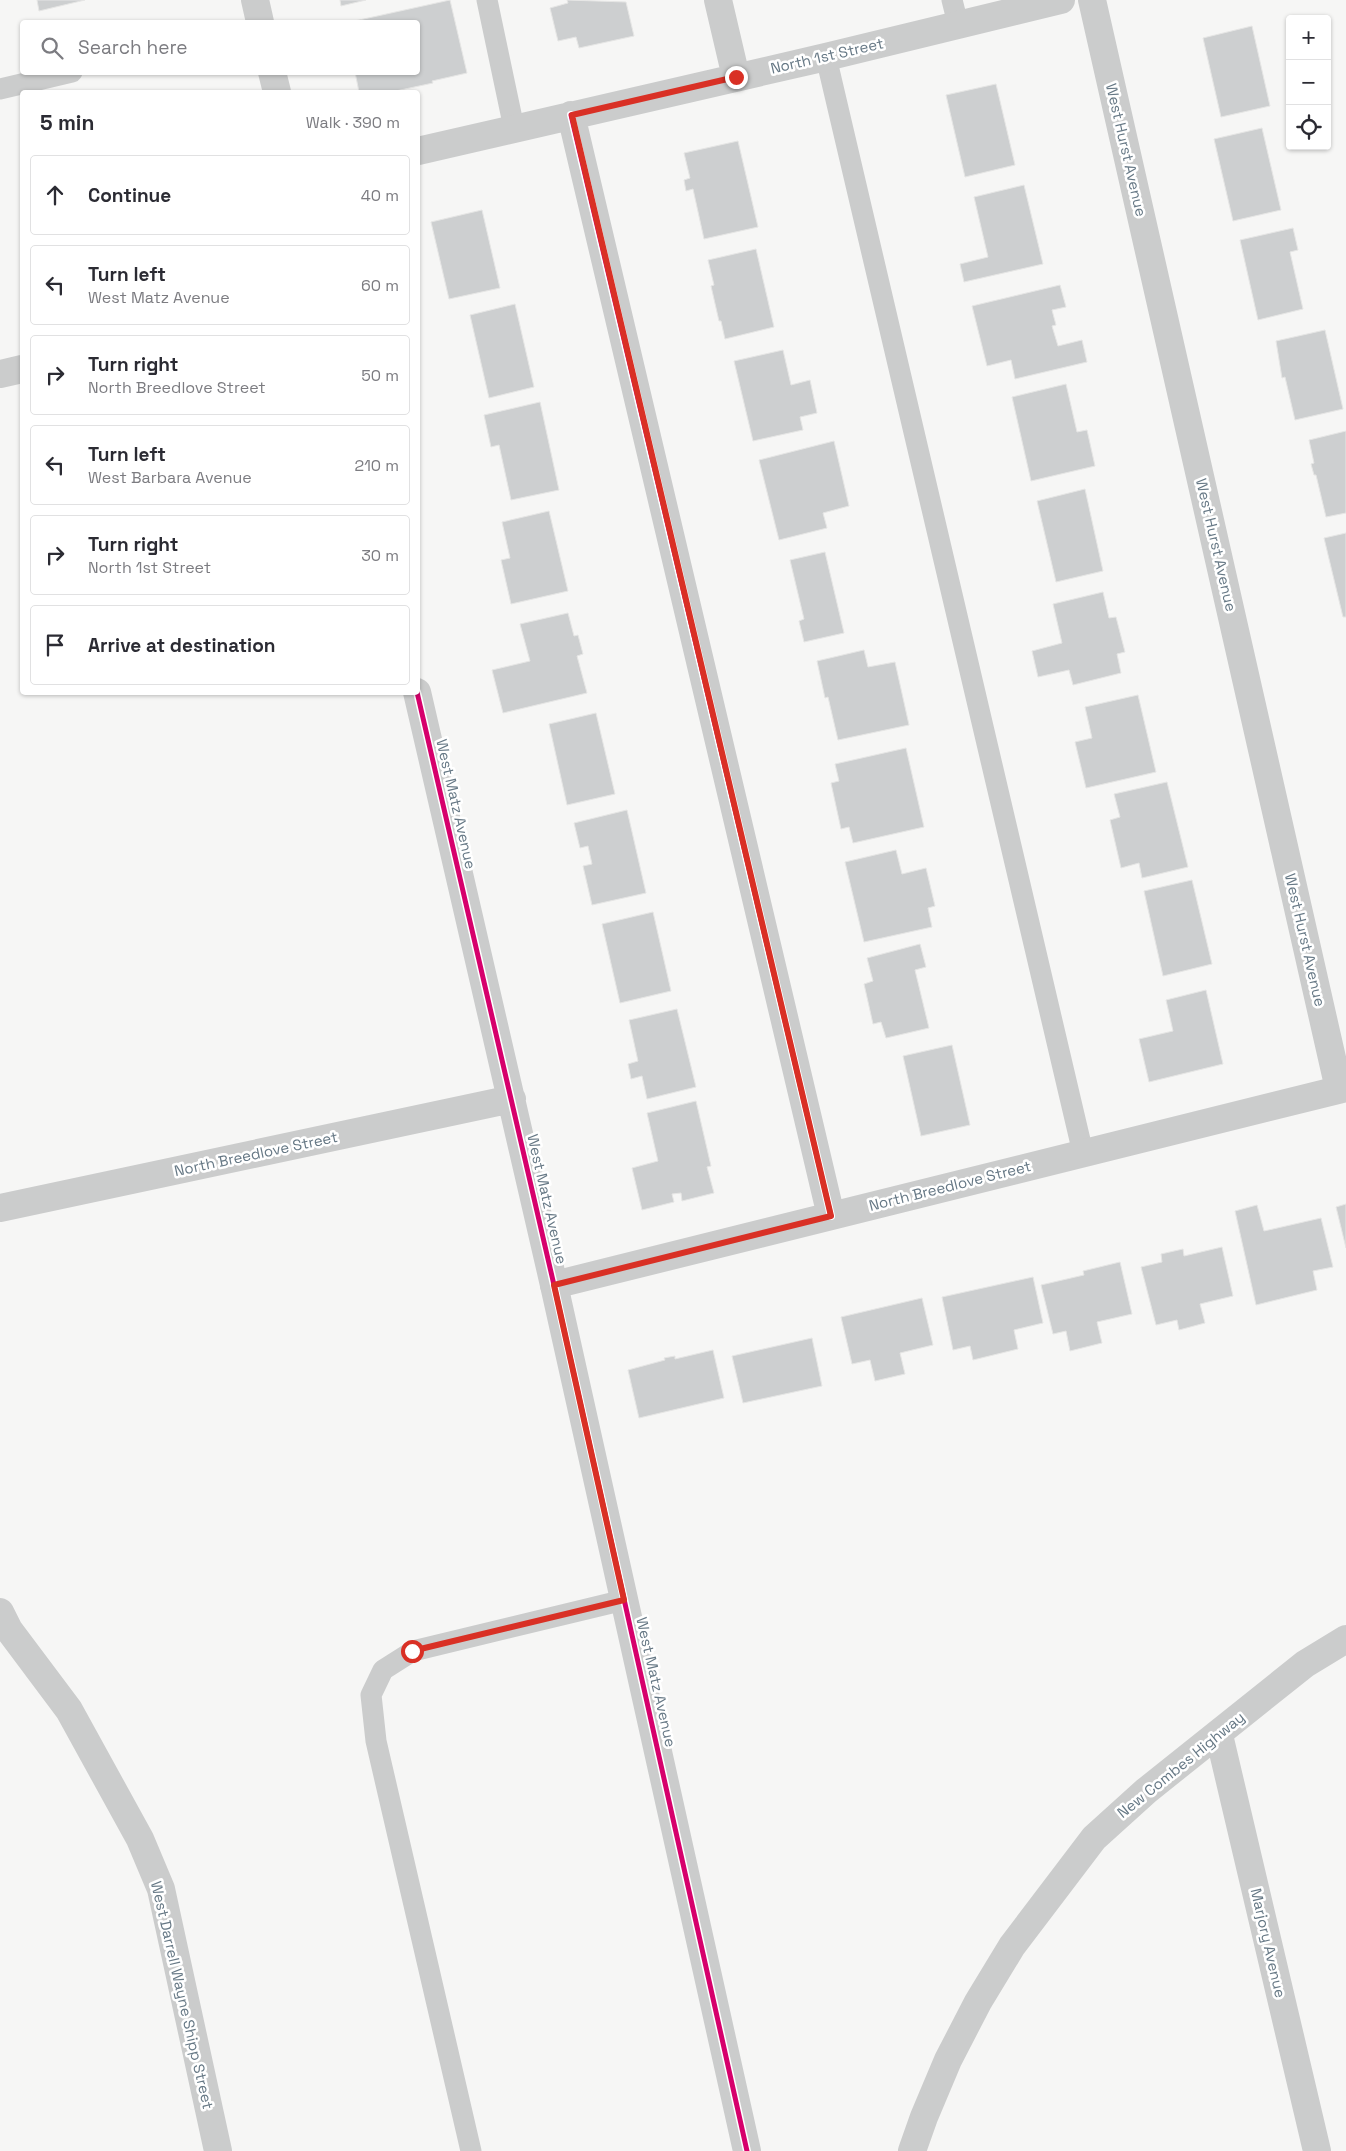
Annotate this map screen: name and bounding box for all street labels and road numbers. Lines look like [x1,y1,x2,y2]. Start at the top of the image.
street label: North 1st Street [769,33,885,78]
street label: West Hurst Avenue [1102,81,1151,218]
street label: West Hurst Avenue [1192,476,1241,613]
street label: West Matz Avenue [432,737,481,871]
street label: West Hurst Avenue [1281,871,1330,1008]
street label: North Breedlove Street [172,1127,339,1180]
street label: West Matz Avenue [523,1132,572,1266]
street label: North Breedlove Street [867,1156,1033,1215]
street label: West Matz Avenue [632,1615,681,1749]
street label: New Combes Highway [1113,1707,1248,1822]
street label: West Darrell Wayne Shipp Street [147,1879,218,2111]
street label: Marjory Avenue [1247,1886,1290,2000]

